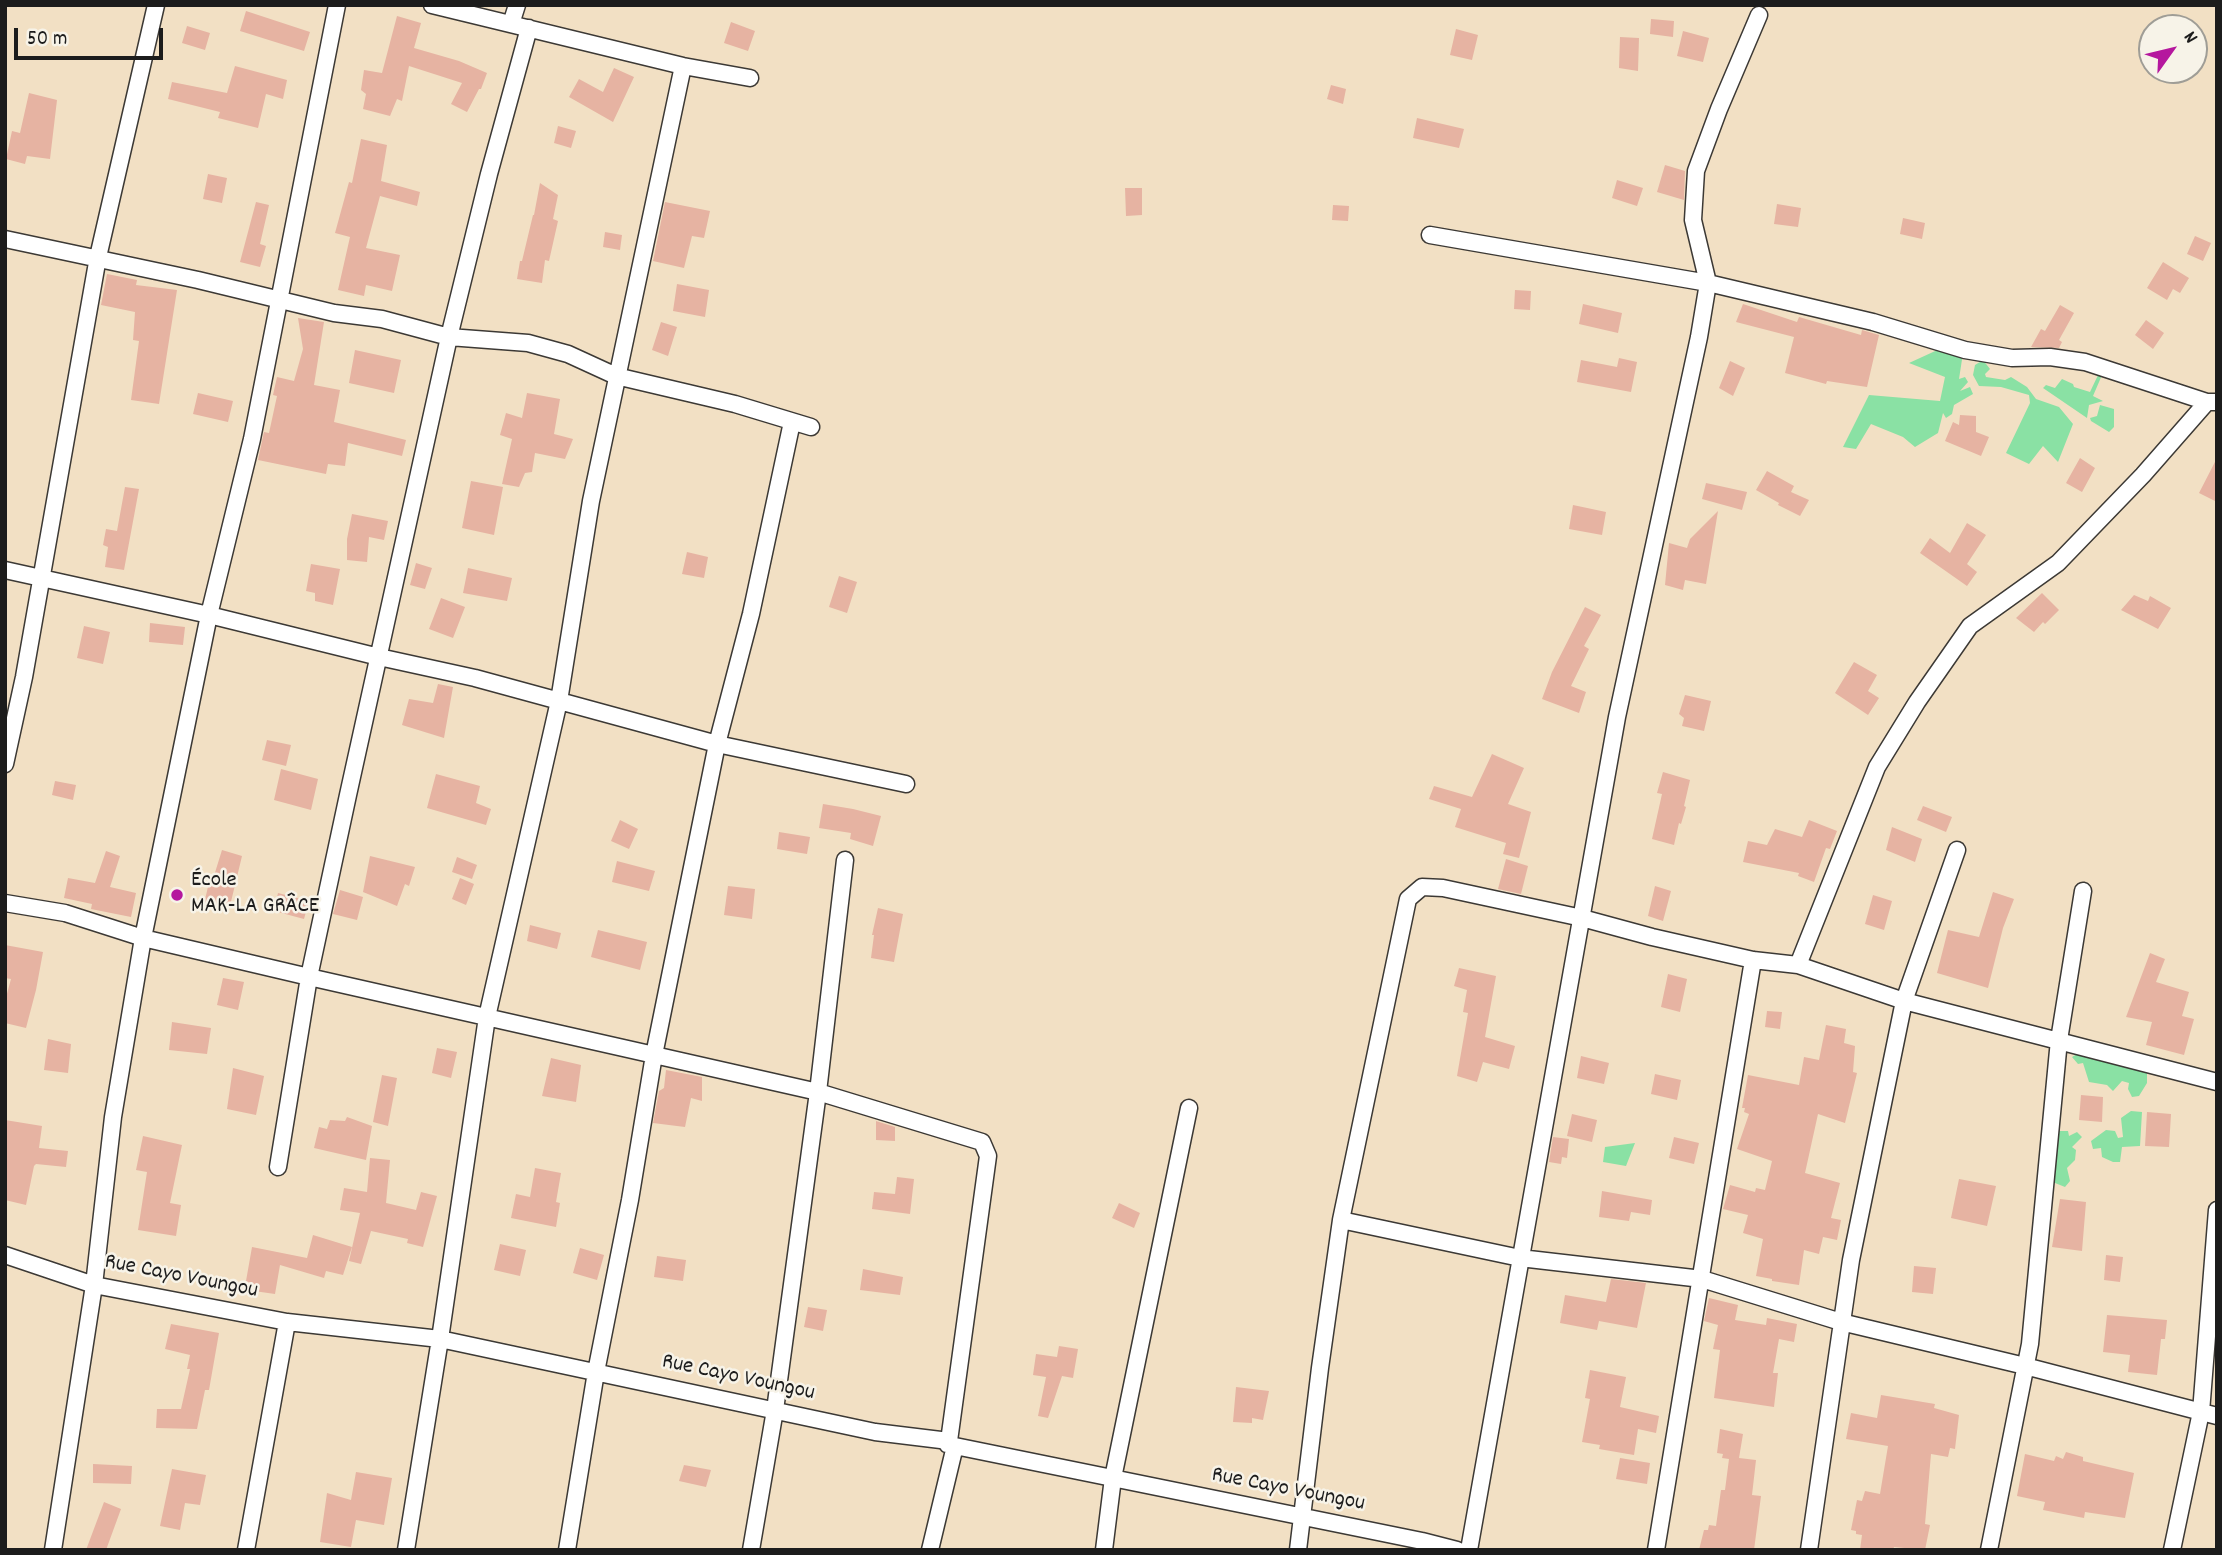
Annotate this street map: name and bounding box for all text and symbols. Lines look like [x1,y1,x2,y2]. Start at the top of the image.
scale bar [18,14,166,58]
north arrow [2138,14,2208,84]
text: 50 m [27,25,67,55]
text: N [2175,27,2203,50]
place label: École MAK-LA GRÂCE [191,868,319,922]
marker: École MAK-LA GRÂCE [169,887,185,903]
street label: Rue Cayo Voungou [102,1250,260,1306]
street label: Rue Cayo Voungou [659,1349,817,1409]
street label: Rue Cayo Voungou [1209,1463,1367,1519]

